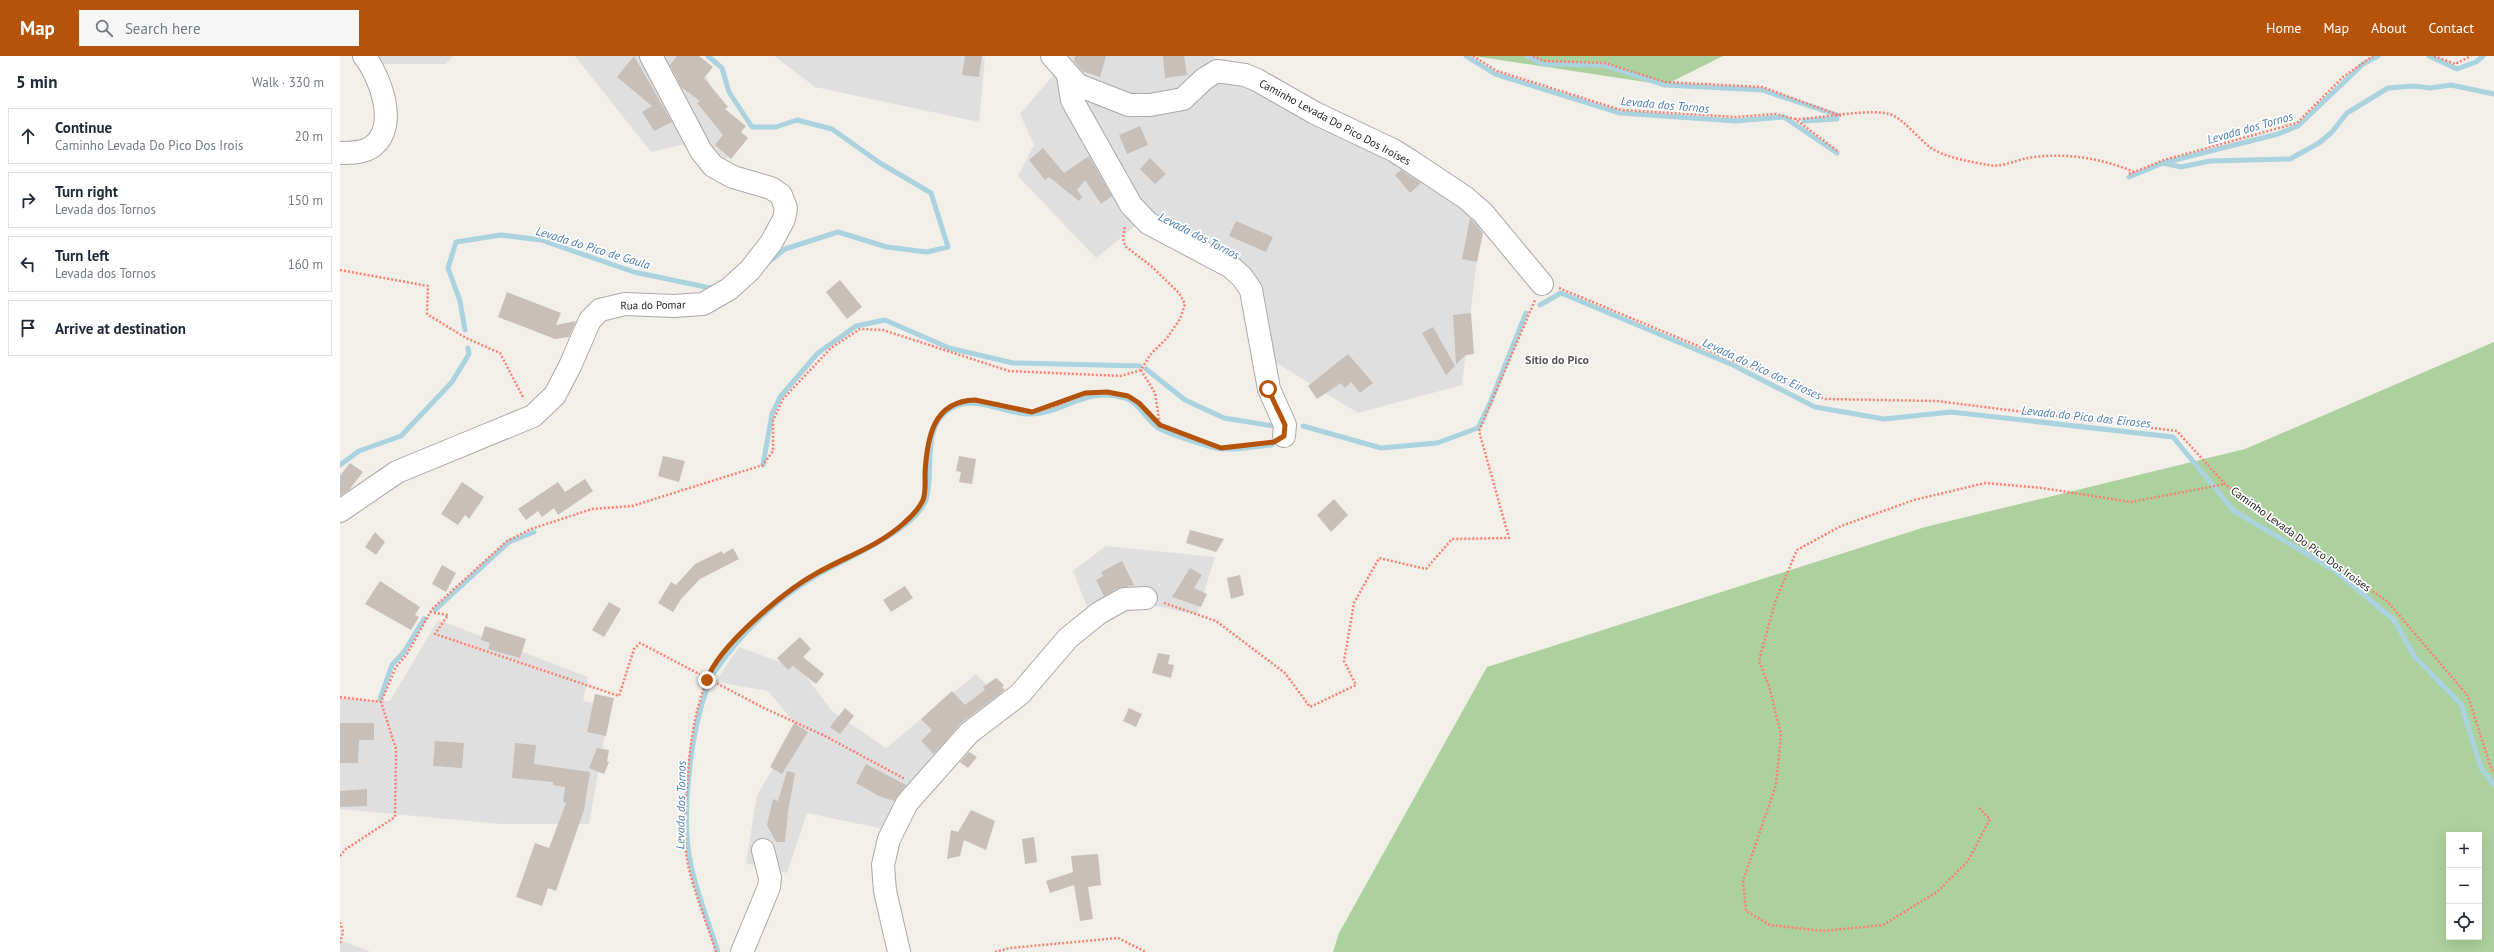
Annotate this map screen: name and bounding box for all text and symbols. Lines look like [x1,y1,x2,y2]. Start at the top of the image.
search box [79,10,359,46]
text: Map [20,16,55,40]
icon: search [93,17,115,39]
text: Search here [125,19,201,38]
text: Home [2266,19,2301,37]
text: Map [2323,19,2349,37]
text: About [2371,19,2407,37]
text: Contact [2429,19,2474,37]
text: 5 min [16,71,57,93]
text: Walk · 330 m [252,74,324,91]
street label: Caminho Levada Do Pico Dos Iroises [1257,76,1414,168]
water label: Levada dos Tornos [1620,93,1710,116]
water label: Levada dos Tornos [2205,108,2295,147]
text: Continue [55,118,112,137]
icon: ahead [17,125,39,147]
text: 20 m [295,128,323,145]
text: Caminho Levada Do Pico Dos Irois [55,137,244,154]
text: Turn right [55,182,118,201]
icon: right [17,189,39,211]
text: 150 m [288,192,323,209]
text: Levada dos Tornos [55,201,156,218]
water label: Levada dos Tornos [1156,209,1242,263]
water label: Levada do Pico de Gaula [534,223,652,272]
text: Turn left [55,246,109,265]
icon: left [17,253,39,275]
text: 160 m [288,256,323,273]
text: Levada dos Tornos [55,265,156,282]
street label: Rua do Pomar [620,297,686,313]
icon: arrive [17,317,39,339]
text: Arrive at destination [55,319,186,338]
water label: Levada do Pico das Eiroses [1700,334,1824,403]
district label: Sítio do Pico [1525,352,1590,367]
route start [1259,380,1277,398]
water label: Levada do Pico das Eiroses [2021,402,2152,431]
street label: Caminho Levada Do Pico Dos Iroises [2228,483,2374,595]
route end [698,671,716,689]
water label: Levada dos Tornos [672,760,689,850]
map controls [2446,832,2482,940]
button: + [2446,832,2482,868]
button: − [2446,868,2482,904]
button: locate [2446,904,2482,940]

